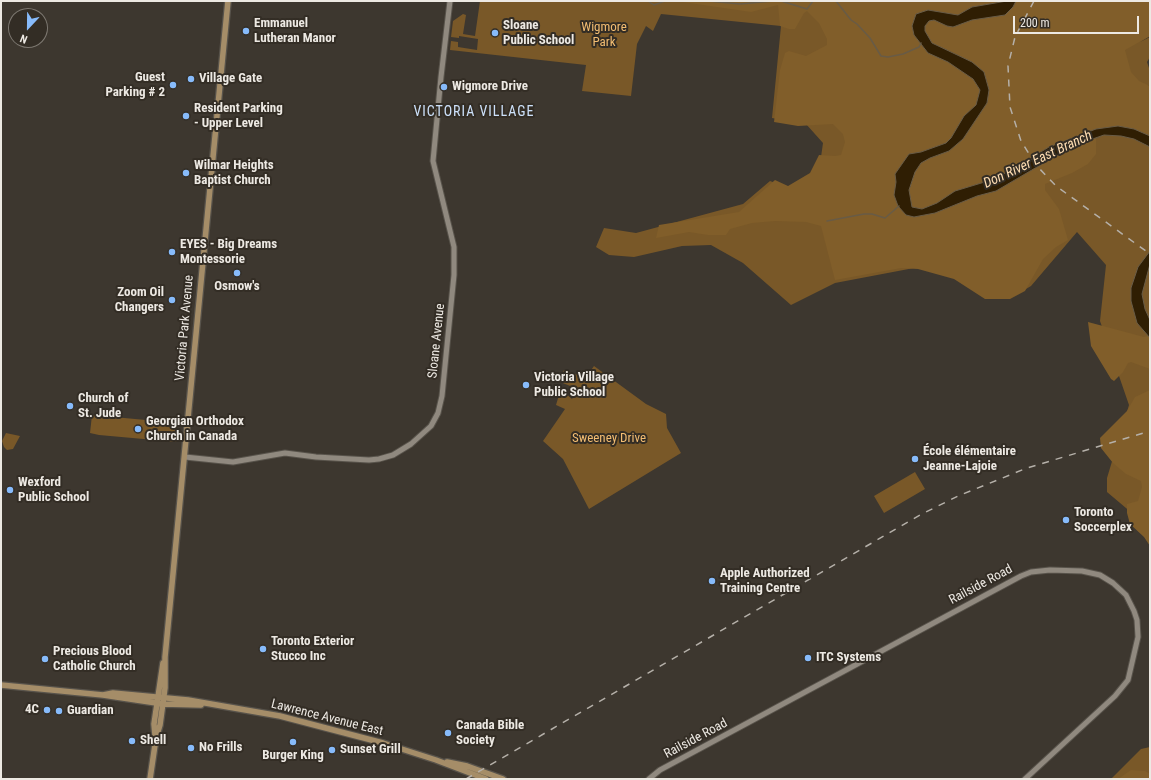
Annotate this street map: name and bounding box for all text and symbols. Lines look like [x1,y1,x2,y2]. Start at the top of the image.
north arrow [8,8,48,48]
scale bar [1015,8,1141,34]
place label: Emmanuel Lutheran Manor [254,16,336,47]
text: 200 m [1020,16,1050,30]
place label: Sloane Public School [503,18,574,49]
park label: Wigmore Park [581,20,627,51]
marker: Emmanuel Lutheran Manor [241,26,251,36]
marker: Sloane Public School [490,28,500,38]
text: N [18,31,29,46]
place label: Guest Parking # 2 [105,70,165,101]
place label: Village Gate [199,71,262,87]
marker: Village Gate [186,74,196,84]
place label: Wigmore Drive [452,79,528,95]
marker: Guest Parking # 2 [168,80,178,90]
marker: Wigmore Drive [439,82,449,92]
place label: Resident Parking - Upper Level [194,101,283,132]
district label: VICTORIA VILLAGE [414,104,534,120]
marker: Resident Parking - Upper Level [181,111,191,121]
water label: Don River East Branch [981,127,1095,193]
place label: Wilmar Heights Baptist Church [194,158,274,189]
marker: Wilmar Heights Baptist Church [181,168,191,178]
place label: EYES - Big Dreams Montessorie [180,237,277,268]
marker: EYES - Big Dreams Montessorie [167,247,177,257]
marker: Osmow's [232,268,242,278]
street label: Victoria Park Avenue [173,274,197,382]
place label: Osmow's [214,279,260,295]
place label: Zoom Oil Changers [115,285,164,316]
marker: Zoom Oil Changers [167,295,177,305]
street label: Sloane Avenue [425,303,449,379]
place label: Victoria Village Public School [534,370,614,401]
marker: Victoria Village Public School [521,380,531,390]
place label: Church of St. Jude [78,391,128,422]
marker: Church of St. Jude [65,401,75,411]
place label: Georgian Orthodox Church in Canada [146,414,244,445]
marker: Georgian Orthodox Church in Canada [133,424,143,434]
park label: Sweeney Drive [572,431,646,447]
place label: École élémentaire Jeanne-Lajoie [923,444,1016,475]
marker: École élémentaire Jeanne-Lajoie [910,454,920,464]
place label: Wexford Public School [18,475,89,506]
marker: Wexford Public School [5,485,15,495]
place label: Toronto Soccerplex [1074,505,1132,536]
marker: Toronto Soccerplex [1061,515,1071,525]
street label: Railside Road [947,562,1015,608]
place label: Apple Authorized Training Centre [720,566,810,597]
marker: Apple Authorized Training Centre [707,576,717,586]
place label: Toronto Exterior Stucco Inc [271,634,354,665]
place label: Precious Blood Catholic Church [53,644,136,675]
marker: Toronto Exterior Stucco Inc [258,644,268,654]
place label: ITC Systems [816,650,881,666]
marker: ITC Systems [803,653,813,663]
marker: Precious Blood Catholic Church [40,654,50,664]
street label: Lawrence Avenue East [269,697,385,739]
place label: 4C [25,702,39,718]
place label: Guardian [67,703,114,719]
marker: 4C [42,705,52,715]
marker: Guardian [54,706,64,716]
street label: Railside Road [662,716,730,762]
place label: Canada Bible Society [456,718,524,749]
marker: Canada Bible Society [443,728,453,738]
place label: Shell [140,733,166,749]
marker: Shell [127,736,137,746]
marker: Burger King [288,737,298,747]
place label: No Frills [199,740,242,756]
place label: Sunset Grill [340,742,401,758]
marker: No Frills [186,743,196,753]
marker: Sunset Grill [327,745,337,755]
place label: Burger King [262,748,324,764]

